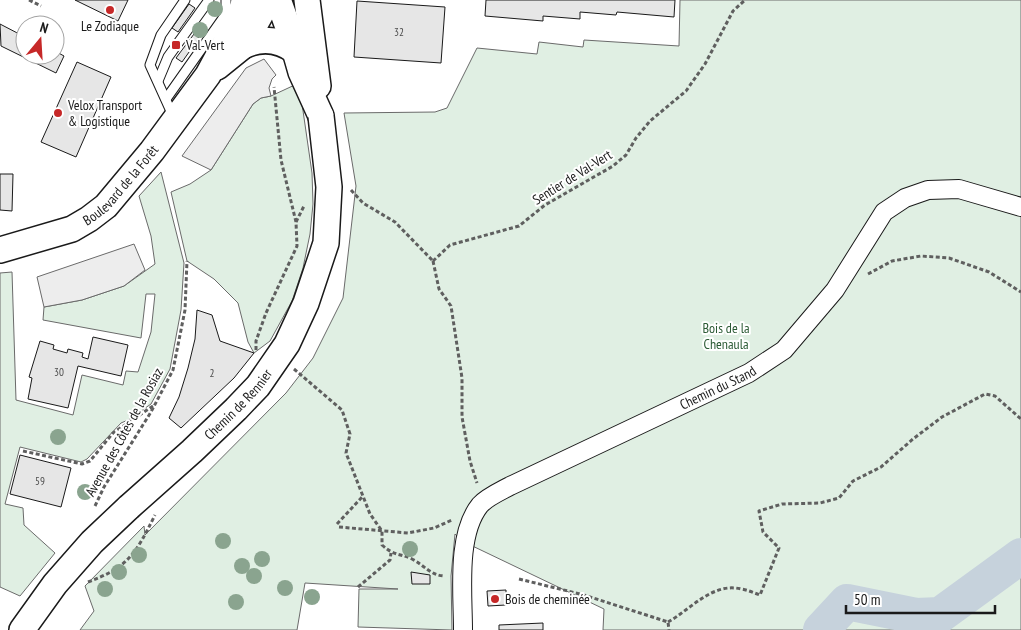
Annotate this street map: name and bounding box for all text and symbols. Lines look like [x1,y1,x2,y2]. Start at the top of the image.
marker: Le Zodiaque [104,4,116,16]
north arrow [15,15,65,65]
place label: Le Zodiaque [81,17,139,35]
text: N [38,18,50,37]
house number: 32 [394,25,404,39]
place label: Val-Vert [185,36,224,54]
marker: Val-Vert [170,39,182,51]
place label: Velox Transport & Logistique [67,96,142,130]
marker: Velox Transport & Logistique [52,107,64,119]
street label: Boulevard de la Forêt [80,142,162,230]
street label: Sentier de Val-Vert [529,145,615,209]
park label: Bois de la Chenaula [702,319,750,353]
street label: Chemin du Stand [677,362,760,413]
street label: Avenue des Côtes de la Rosiaz [81,364,167,500]
house number: 30 [54,365,64,379]
street label: Chemin de Rennier [200,365,276,444]
house number: 2 [210,366,215,380]
house number: 59 [35,474,45,488]
scale bar [846,582,995,614]
place label: Bois de cheminée [505,590,590,608]
text: 50 m [854,590,880,609]
marker: Bois de cheminée [489,593,501,605]

